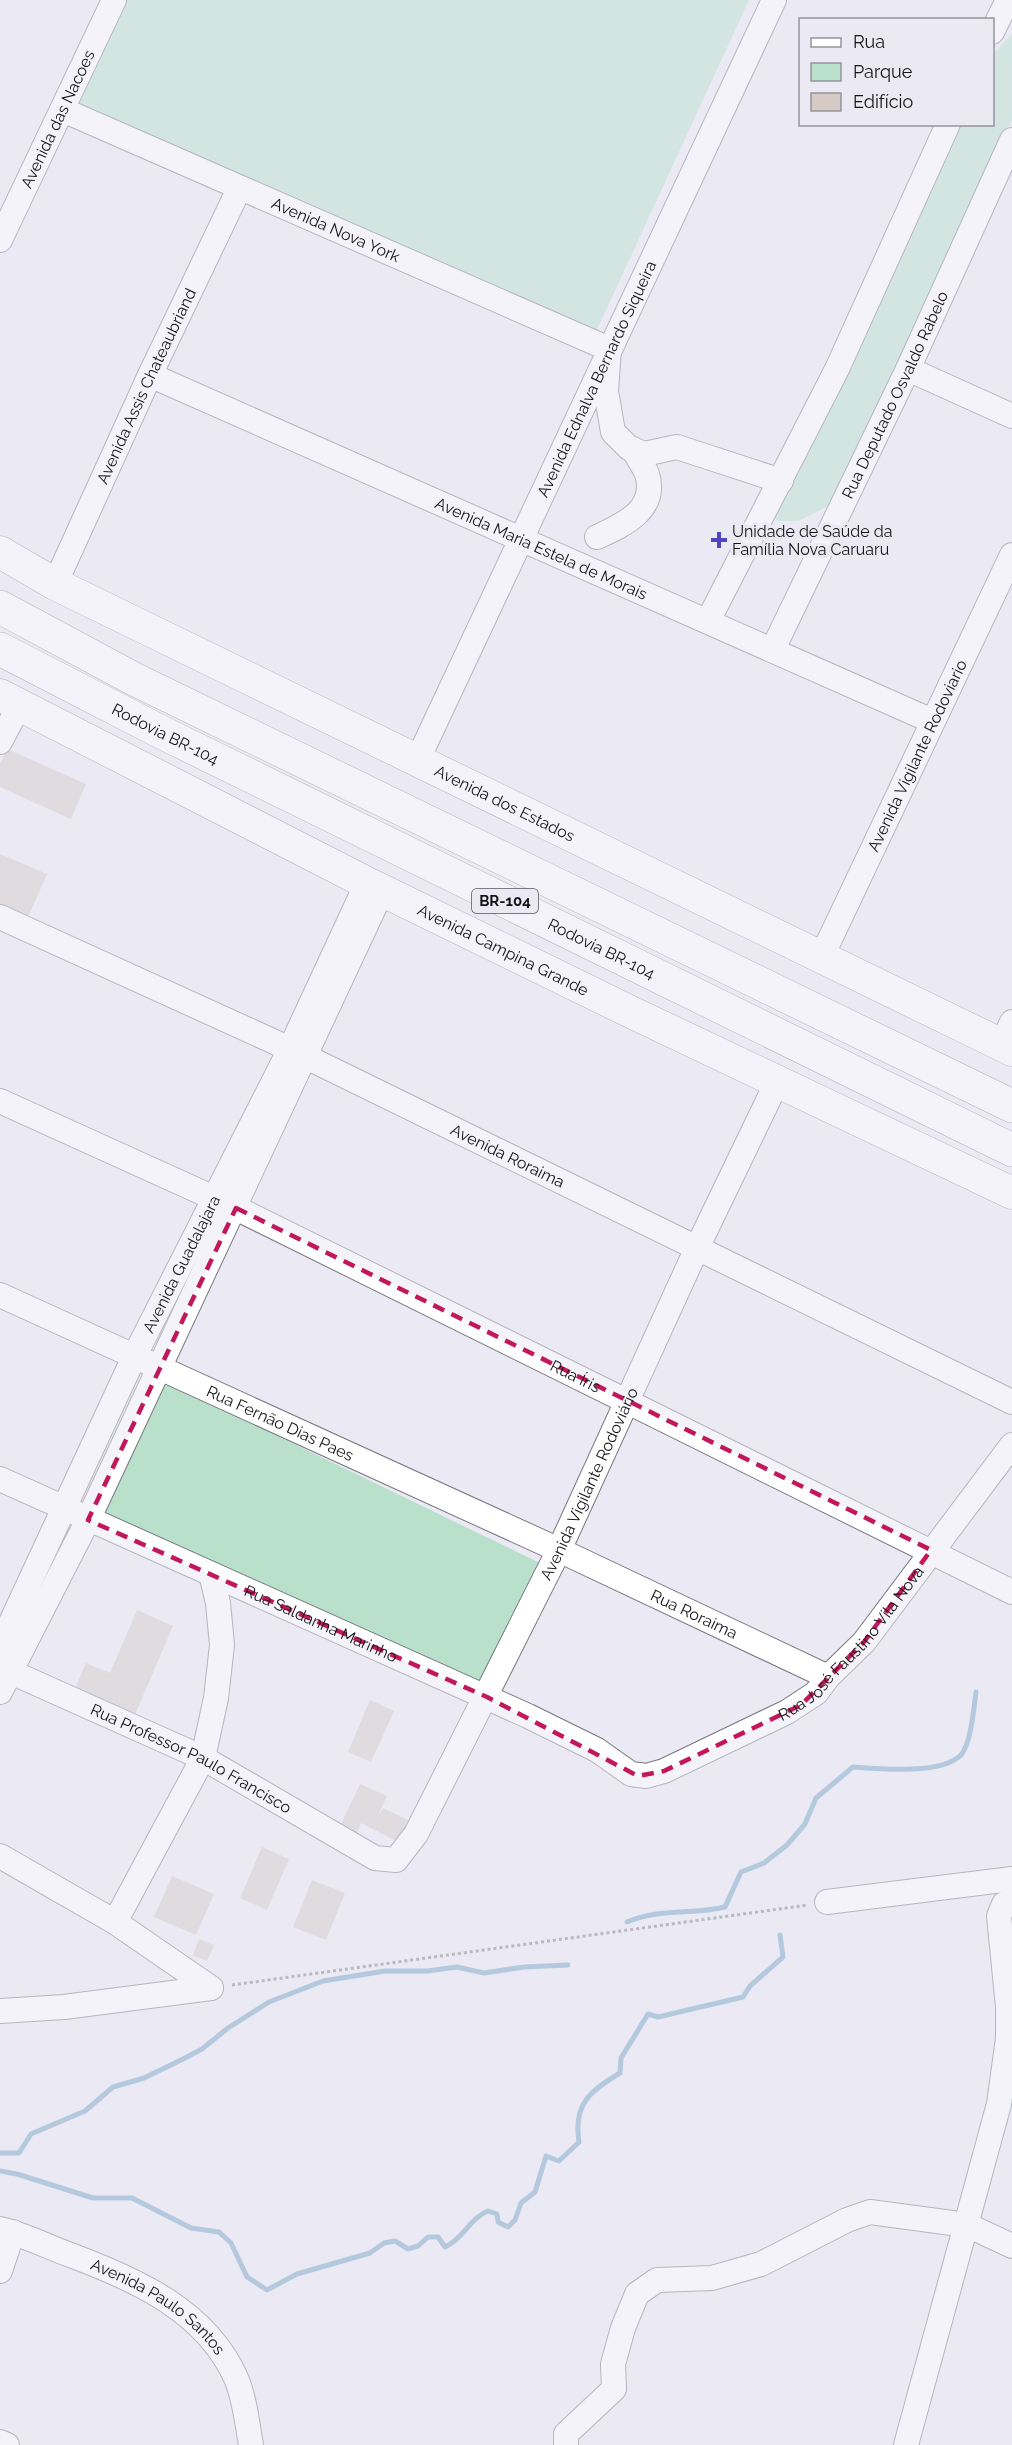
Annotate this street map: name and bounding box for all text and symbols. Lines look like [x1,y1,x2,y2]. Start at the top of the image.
legend [799,18,994,126]
text: Rua [853,31,885,52]
street label: Avenida das Nacoes [17,47,98,191]
text: Parque [853,61,913,82]
text: Edifício [853,91,913,112]
street label: Avenida Nova York [269,193,404,266]
street label: Avenida Ednalva Bernardo Siqueira [533,258,660,500]
street label: Avenida Assis Chateaubriand [92,285,200,487]
street label: Rua Deputado Osvaldo Rabelo [838,288,952,502]
street label: Avenida Maria Estela de Morais [432,493,651,603]
place label: Unidade de Saúde da Família Nova Caruaru [732,522,892,559]
marker: Unidade de Saúde da Família Nova Caruaru [710,531,728,549]
street label: Avenida Vigilante Rodoviario [863,657,971,855]
street label: Rodovia BR-104 [109,699,222,769]
street label: Avenida dos Estados [432,761,578,845]
road number: BR-104 [472,889,538,913]
street label: Avenida Campina Grande [415,900,592,999]
street label: Rodovia BR-104 [545,914,658,983]
street label: Avenida Roraima [448,1120,568,1191]
street label: Avenida Guadalajara [138,1192,224,1336]
street label: Rua Íris [547,1356,604,1397]
street label: Rua Fernão Dias Paes [204,1381,357,1465]
street label: Avenida Vigilante Rodoviário [536,1384,642,1583]
street label: Rua José Faustino Vila Nova [775,1562,927,1724]
street label: Rua Saldanha Marinho [242,1581,401,1666]
street label: Rua Roraima [648,1585,741,1642]
street label: Rua Professor Paulo Francisco [88,1699,295,1817]
street label: Avenida Paulo Santos [88,2254,230,2358]

